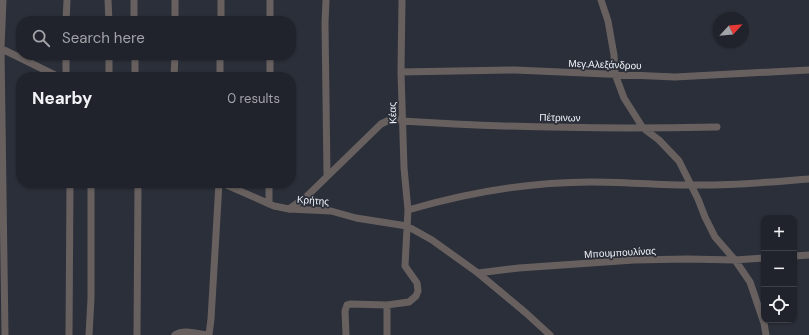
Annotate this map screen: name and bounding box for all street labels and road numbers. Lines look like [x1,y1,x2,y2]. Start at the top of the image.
street label: Μεγ.Αλεξάνδρου [568,57,642,72]
street label: Κέας [386,102,399,124]
street label: Πέτρινων [539,111,581,124]
street label: Κρήτης [296,193,330,208]
street label: Μπουμπουλίνας [584,244,656,261]

